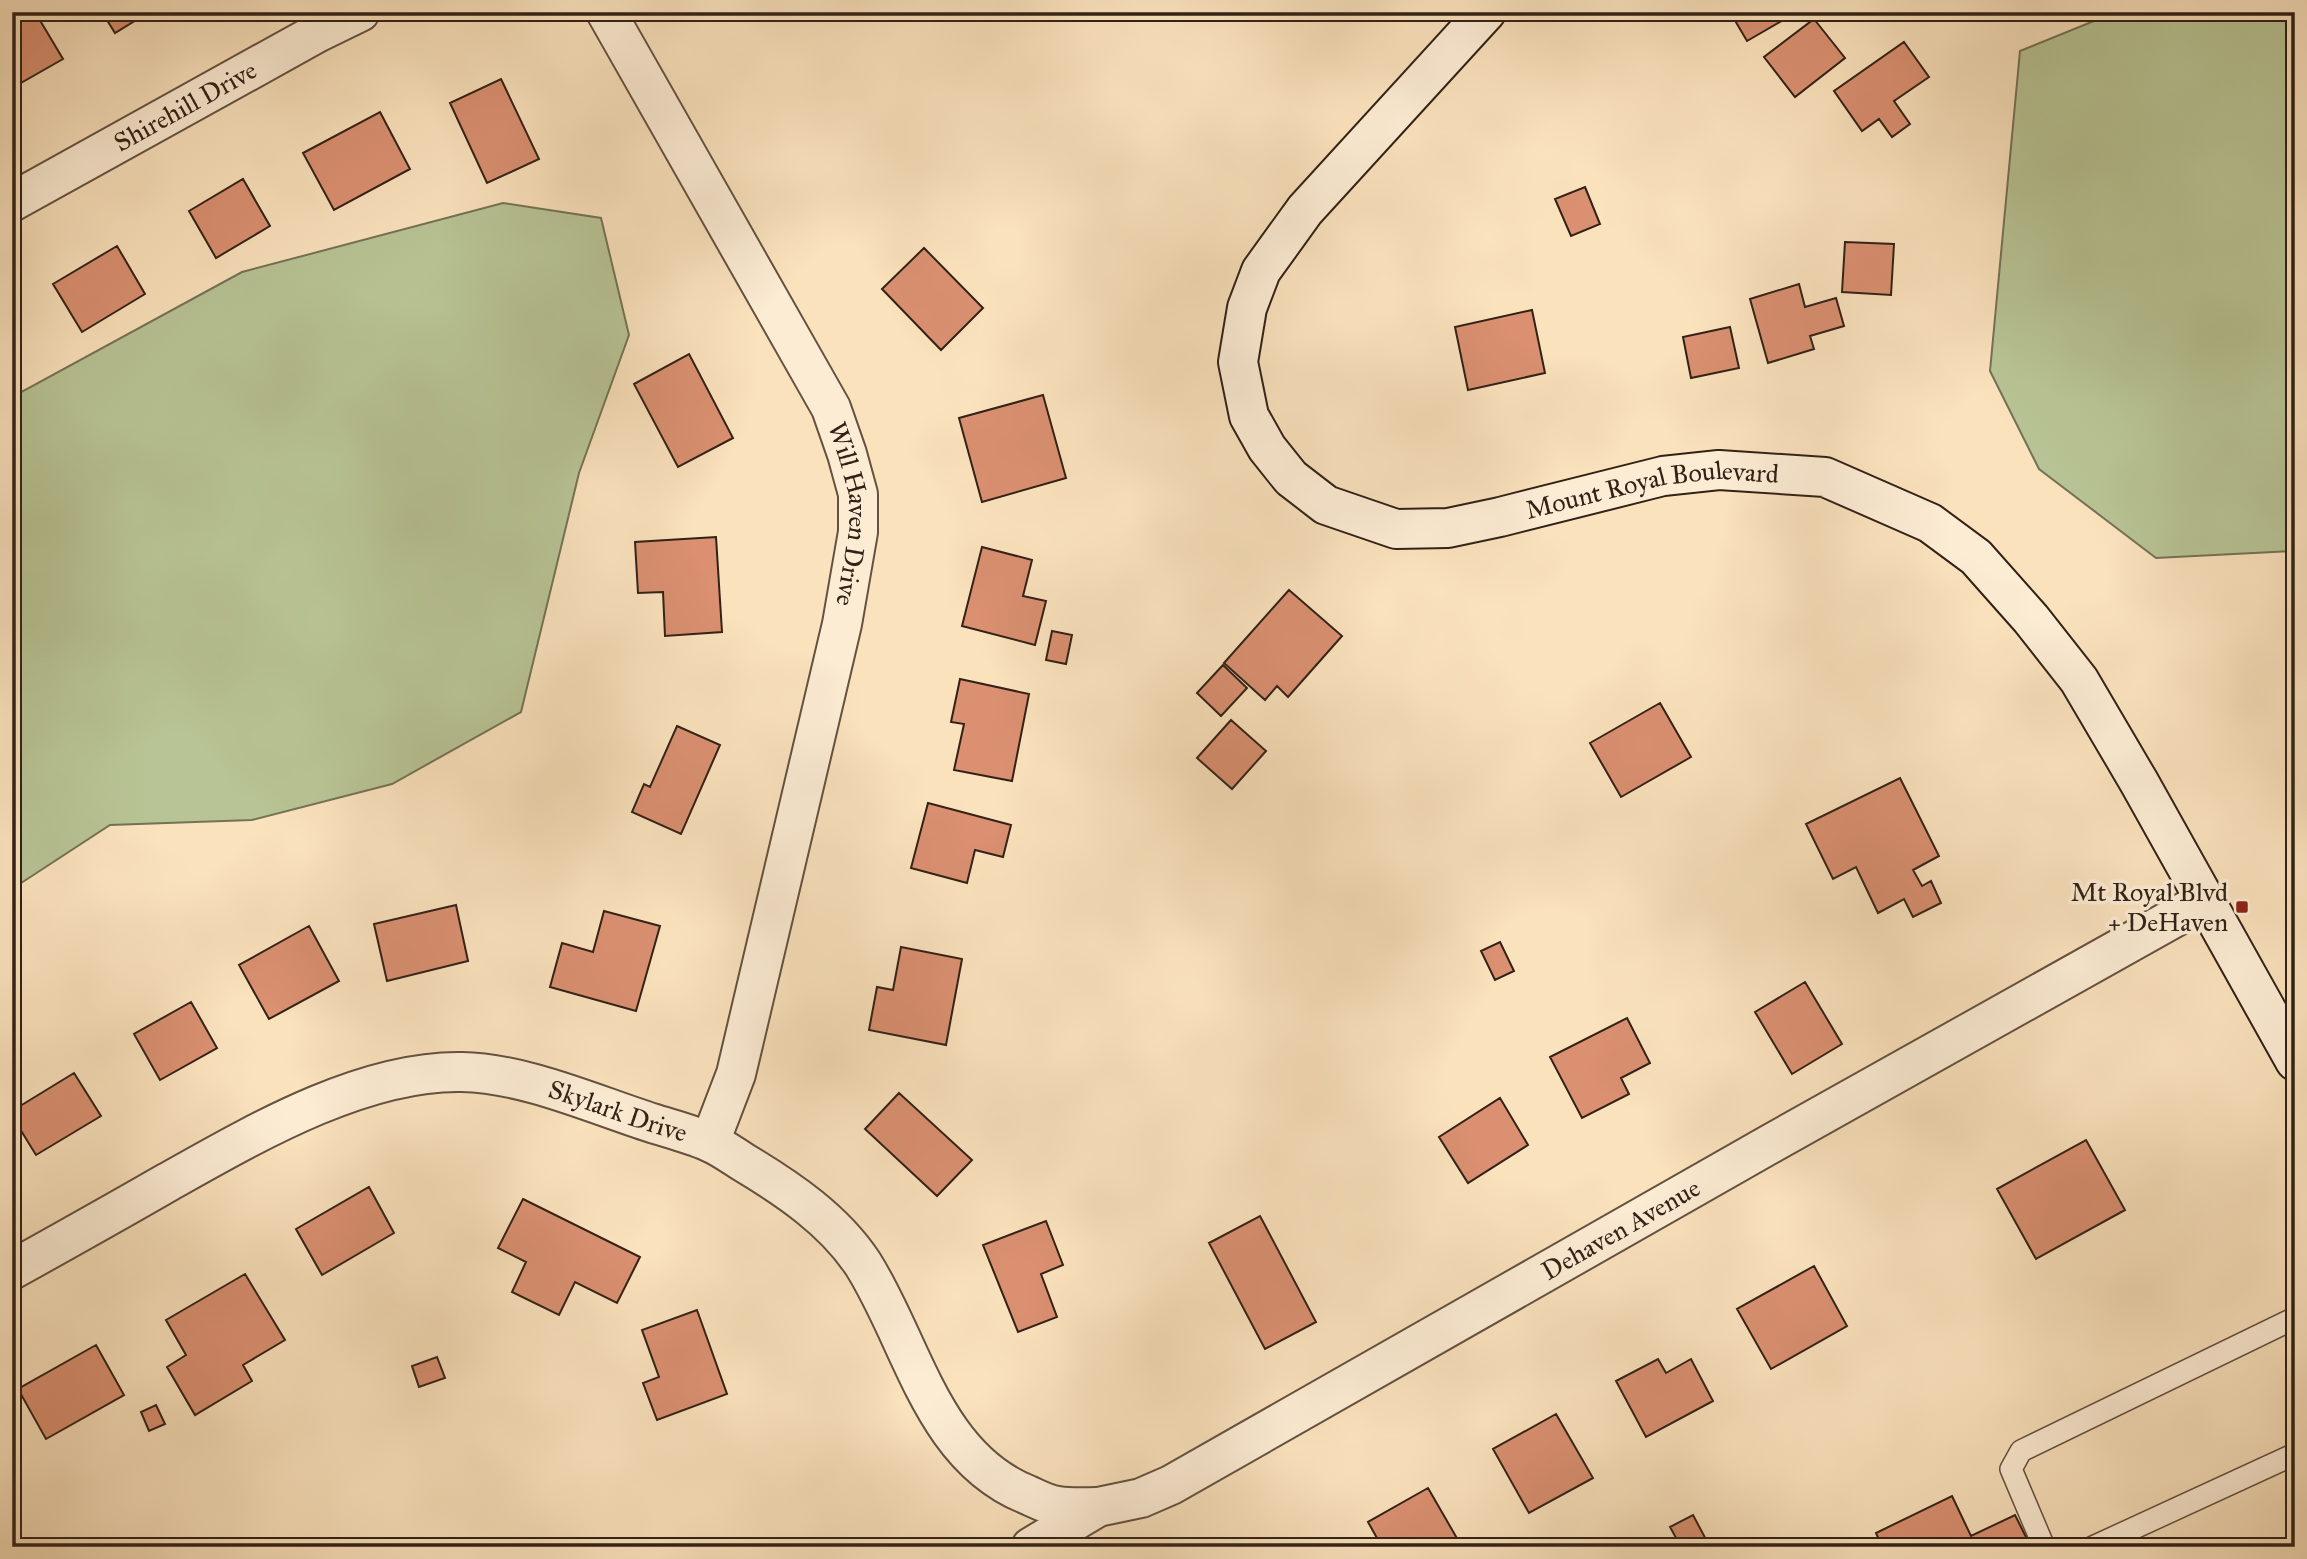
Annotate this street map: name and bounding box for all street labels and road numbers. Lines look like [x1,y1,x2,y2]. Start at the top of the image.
street label: Shirehill Drive [108,54,262,158]
street label: Will Haven Drive [821,418,875,609]
street label: Mount Royal Boulevard [1522,454,1780,526]
street label: Skylark Drive [545,1073,692,1149]
street label: Dehaven Avenue [1536,1171,1706,1287]

